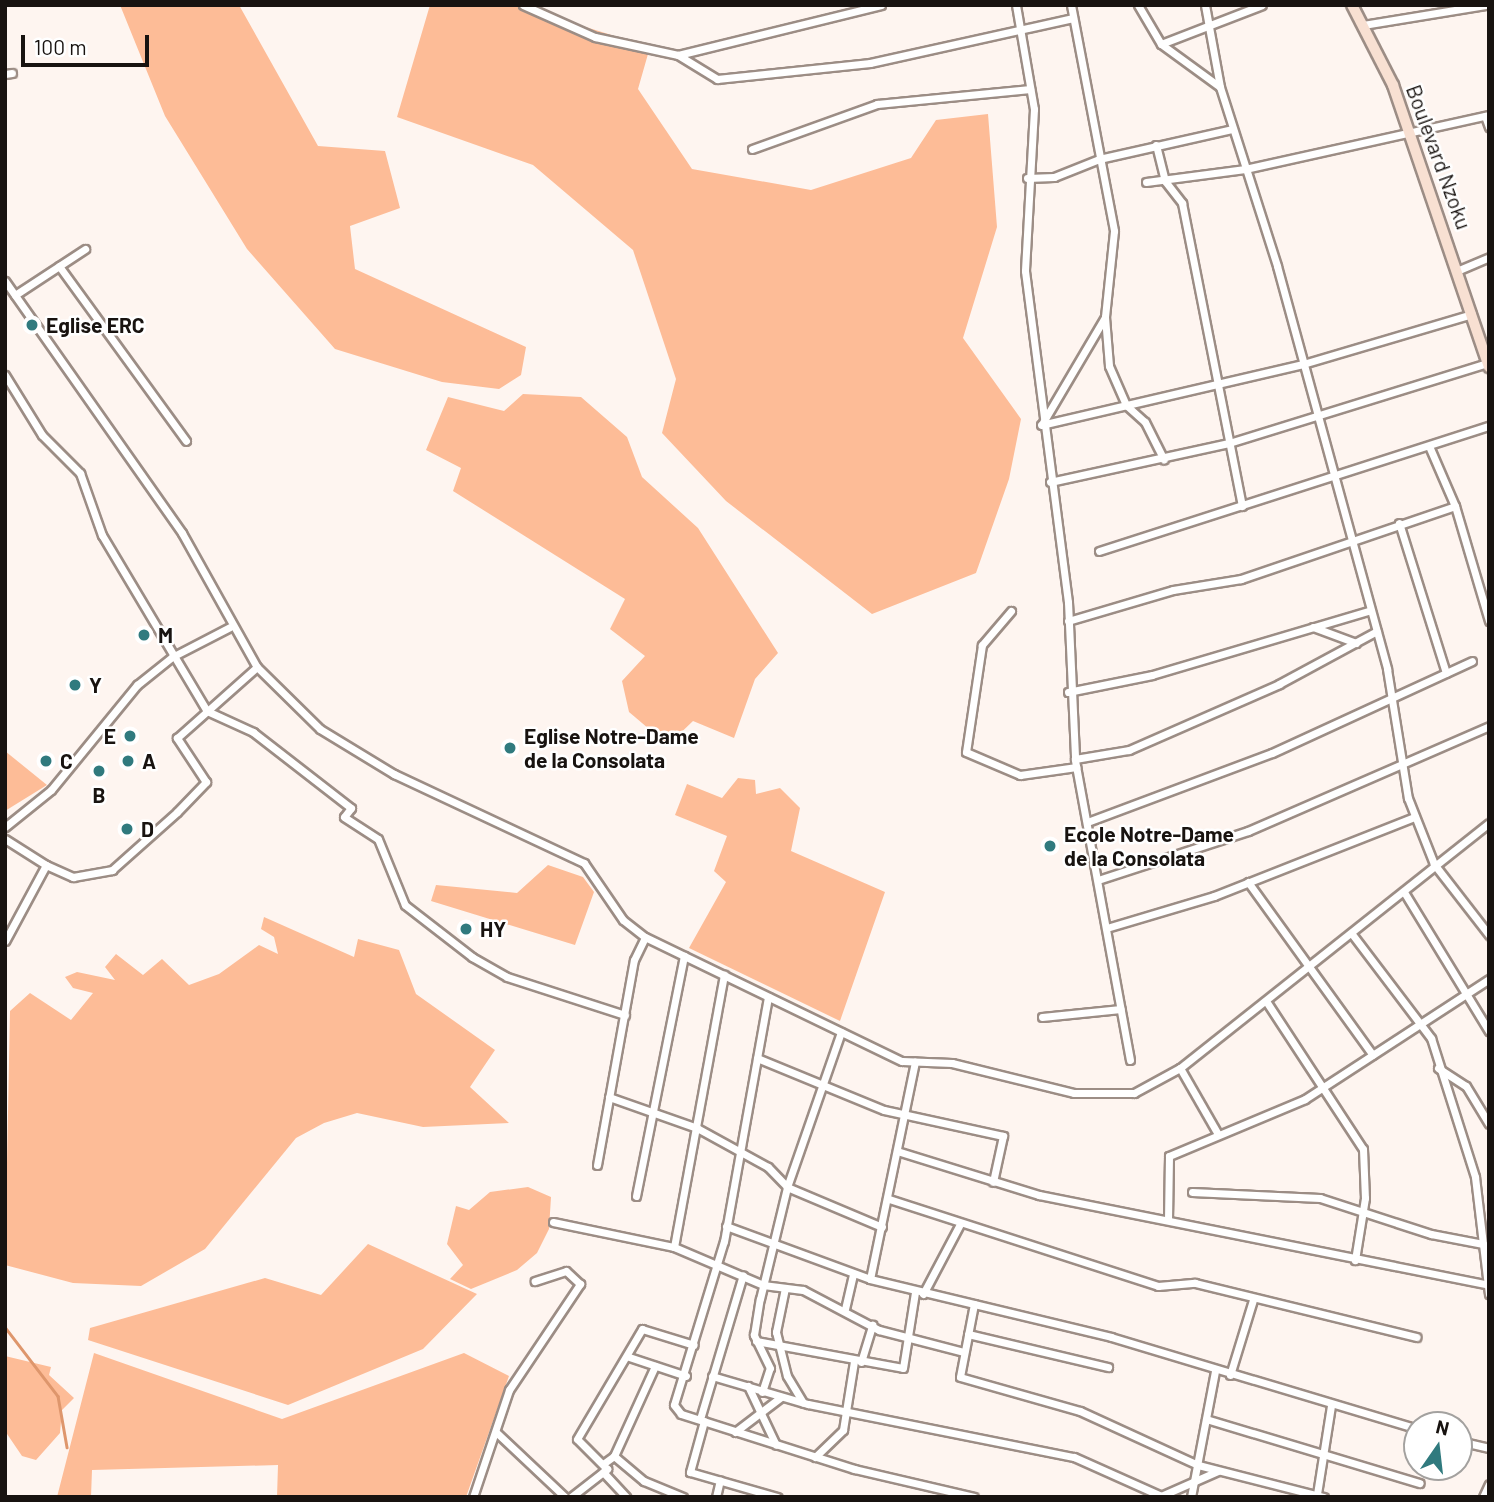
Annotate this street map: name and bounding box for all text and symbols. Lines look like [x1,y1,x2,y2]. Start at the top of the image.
scale bar [24,21,152,65]
text: 100 m [34,34,87,59]
street label: Boulevard Nzoku [1401,81,1477,233]
place label: Eglise ERC [46,312,145,338]
marker: Eglise ERC [24,317,40,333]
place label: M [158,622,173,648]
marker: M [136,627,152,643]
place label: Y [89,672,102,698]
marker: Y [67,677,83,693]
place label: E [104,723,116,749]
place label: Eglise Notre-Dame de la Consolata [524,723,699,773]
marker: E [122,728,138,744]
marker: Eglise Notre-Dame de la Consolata [502,740,518,756]
place label: C [60,748,73,774]
place label: A [142,748,156,774]
marker: C [38,753,54,769]
marker: A [120,753,136,769]
marker: B [91,763,107,779]
place label: B [92,782,106,808]
place label: D [141,816,154,842]
marker: D [119,821,135,837]
place label: Ecole Notre-Dame de la Consolata [1064,821,1234,871]
marker: Ecole Notre-Dame de la Consolata [1042,838,1058,854]
place label: HY [480,916,506,942]
marker: HY [458,921,474,937]
north arrow [1403,1411,1473,1481]
text: N [1434,1414,1452,1440]

